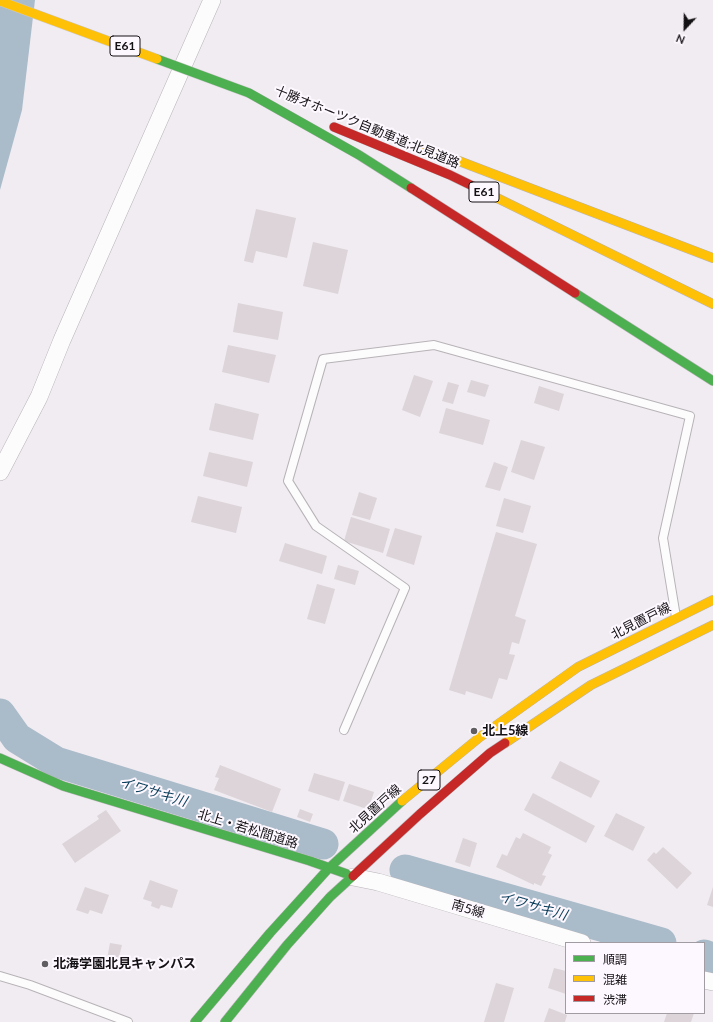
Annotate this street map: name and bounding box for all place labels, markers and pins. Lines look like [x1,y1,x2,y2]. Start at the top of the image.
place label: 北上5線 [482,723,529,739]
marker: 北上5線 [469,726,479,736]
place label: 北海学園北見キャンパス [53,956,196,972]
marker: 北海学園北見キャンパス [40,959,50,969]

